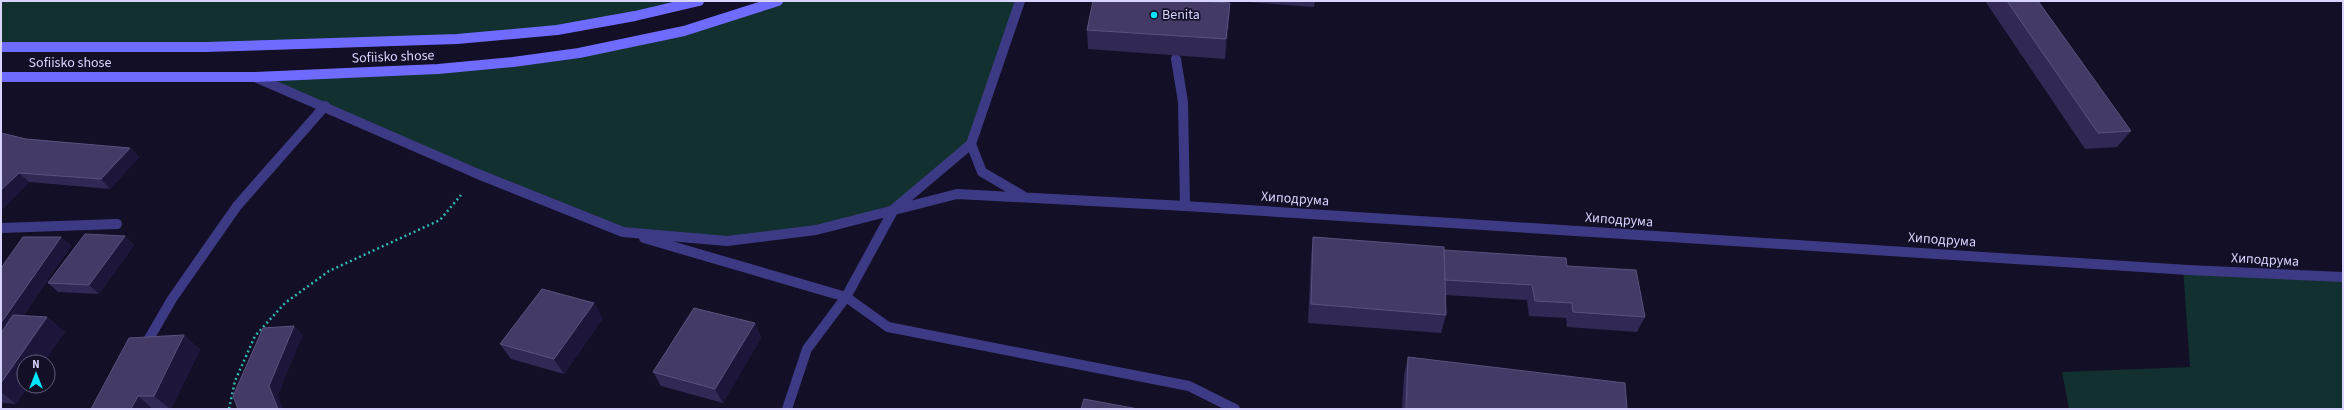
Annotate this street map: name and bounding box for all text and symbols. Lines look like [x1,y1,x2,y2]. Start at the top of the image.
place label: Benita [1162,5,1200,25]
marker: Benita [1149,10,1159,20]
street label: Sofiisko shose [351,46,435,68]
street label: Sofiisko shose [29,53,111,73]
street label: Хиподрума [1260,187,1330,211]
street label: Хиподрума [1584,208,1654,232]
street label: Хиподрума [1907,228,1977,252]
street label: Хиподрума [2230,248,2300,272]
north arrow [16,354,56,394]
text: N [32,357,40,372]

